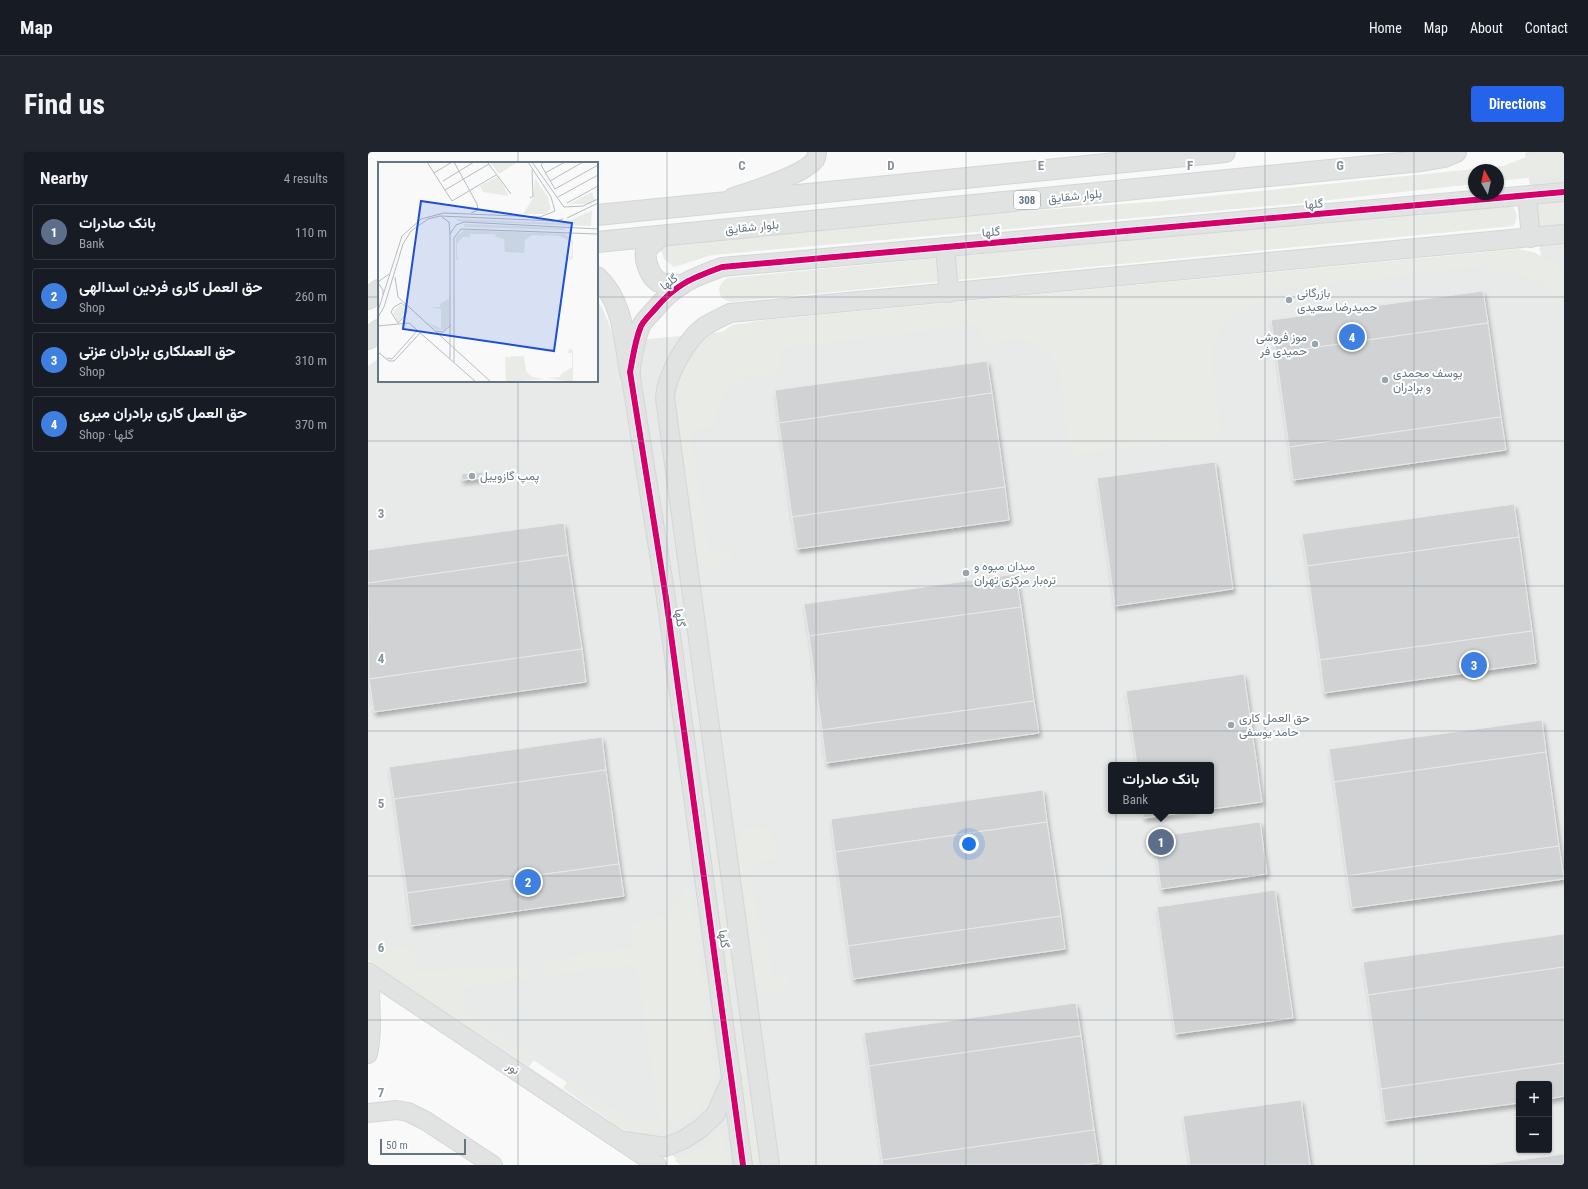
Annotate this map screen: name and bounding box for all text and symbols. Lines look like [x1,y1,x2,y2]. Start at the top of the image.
text: Map [20,16,53,39]
text: Home [1369,20,1402,36]
text: Map [1424,20,1448,36]
text: About [1470,20,1503,36]
text: Contact [1525,20,1568,36]
button: Directions [1471,86,1564,122]
text: Find us [24,88,105,121]
text: C [738,158,746,173]
text: D [887,158,895,173]
text: E [1038,158,1045,173]
text: F [1187,158,1193,173]
text: G [1336,158,1344,173]
inset map [378,162,598,382]
north arrow [1468,164,1504,200]
text: Nearby [40,168,88,188]
text: 4 results [284,171,328,186]
street label: بلوار شقایق [1047,186,1103,207]
road number: 308 [1014,191,1040,209]
street label: گلها [1304,196,1324,213]
text: بانک صادرات [79,214,156,232]
street label: بلوار شقایق [724,217,780,238]
street label: گلها [981,224,1001,241]
text: 1 [51,225,57,240]
text: 110 m [295,225,327,240]
text: Bank [79,236,104,251]
street label: گلها [657,271,681,294]
text: حق العمل کاری فردین اسدالهی [79,278,262,296]
place label: بازرگانی حمیدرضا سعیدی [1297,286,1377,315]
text: 2 [51,289,57,304]
text: 260 m [295,289,327,304]
marker: بازرگانی حمیدرضا سعیدی [1284,295,1294,305]
text: Shop [79,300,105,315]
pin: 4 [1339,322,1365,352]
place label: موز فروشی حمیدی فر [1256,330,1307,359]
marker: موز فروشی حمیدی فر [1310,339,1320,349]
text: حق العملکاری برادران عزتی [79,342,236,360]
text: 3 [51,353,57,368]
text: 310 m [295,353,327,368]
text: Shop [79,364,105,379]
place label: یوسف محمدی و برادران [1393,366,1462,395]
marker: یوسف محمدی و برادران [1380,375,1390,385]
text: حق العمل کاری برادران میری [79,404,247,422]
text: 4 [51,417,57,432]
text: 370 m [295,417,327,432]
text: Shop · گلها [79,427,134,442]
place label: پمپ گازوییل [480,469,539,484]
marker: پمپ گازوییل [467,471,477,481]
text: 3 [378,506,384,521]
place label: میدان میوه و تره‌بار مرکزی تهران [974,559,1056,588]
marker: میدان میوه و تره‌بار مرکزی تهران [961,568,971,578]
street label: گلها [671,608,688,628]
pin: 3 [1461,650,1487,680]
text: 4 [378,651,385,666]
place label: حق العمل کاری حامد یوسفی [1239,711,1310,740]
marker: حق العمل کاری حامد یوسفی [1226,720,1236,730]
popup [1108,762,1214,814]
text: بانک صادرات [1123,770,1199,788]
text: Bank [1123,792,1148,807]
text: 5 [378,796,385,811]
pin: 1 [1148,827,1174,857]
your location [959,834,979,854]
pin: 2 [515,867,541,897]
street label: گلها [715,929,732,949]
text: 6 [378,940,385,955]
street label: نور [502,1058,522,1078]
map controls [1516,1081,1552,1153]
button: + [1516,1081,1552,1117]
text: 7 [378,1085,385,1100]
button: − [1516,1117,1552,1153]
scale bar [380,1137,466,1156]
text: 50 m [386,1139,408,1152]

